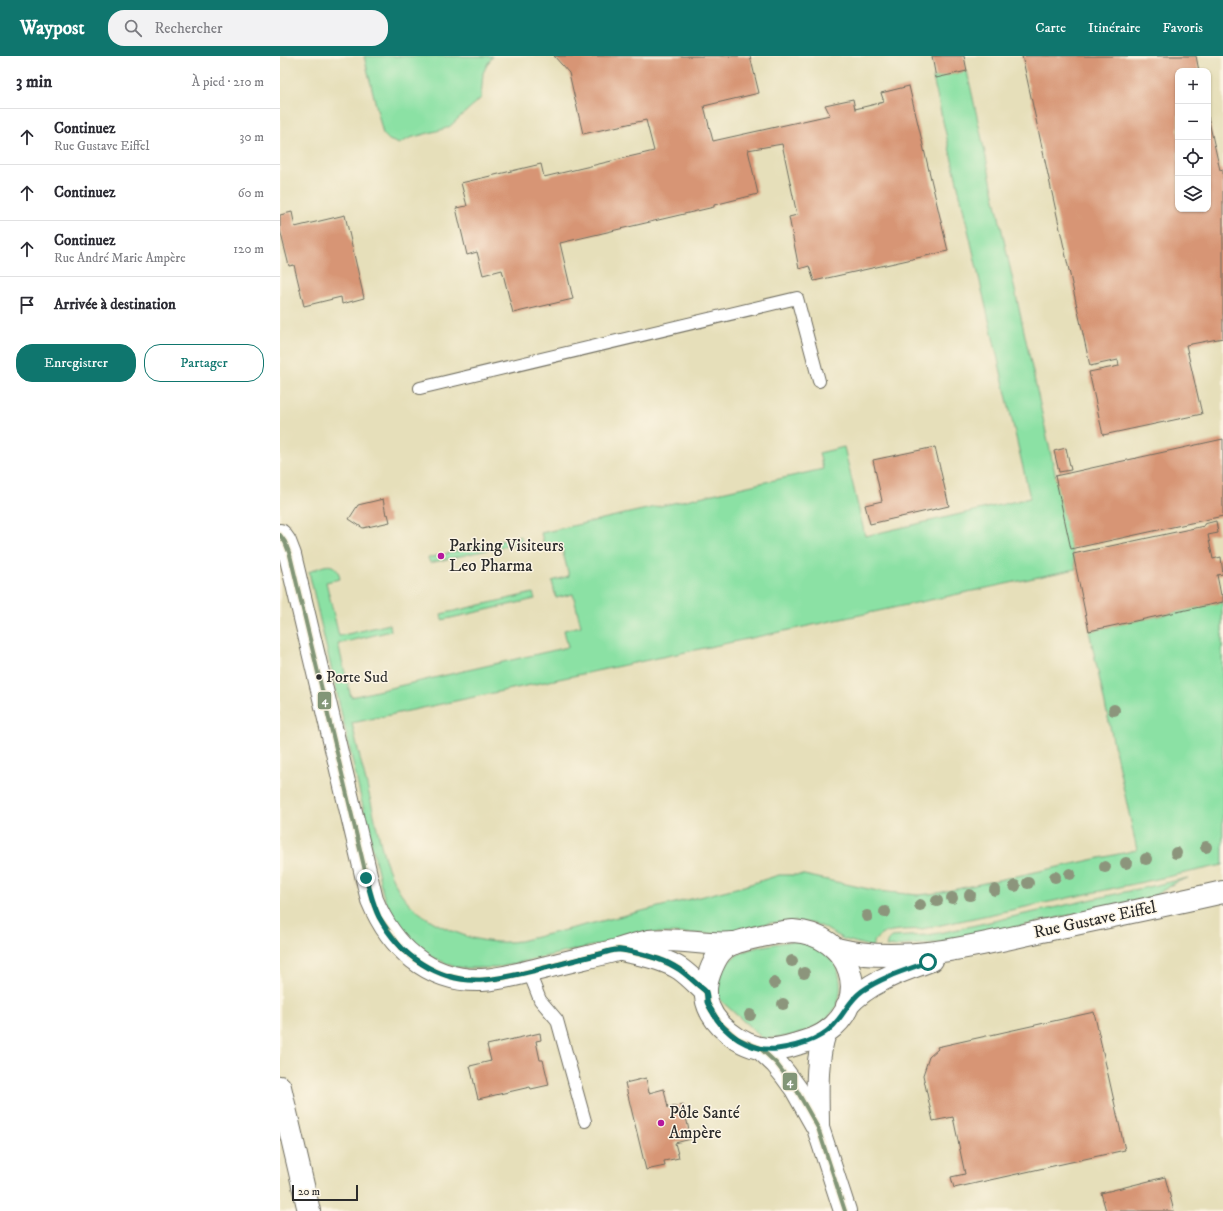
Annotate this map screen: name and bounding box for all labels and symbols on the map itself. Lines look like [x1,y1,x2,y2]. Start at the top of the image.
place label: Parking Visiteurs Leo Pharma [449,535,564,577]
marker: Parking Visiteurs Leo Pharma [436,551,446,561]
place label: Porte Sud [326,667,388,687]
marker: Porte Sud [314,672,324,682]
line badge: 4 [317,691,332,710]
text: 4 [321,694,329,708]
route end [357,869,375,887]
street label: Rue Gustave Eiffel [1032,896,1158,944]
route start [919,953,937,971]
line badge: 4 [782,1072,798,1091]
text: 4 [786,1075,794,1089]
place label: Pôle Santé Ampère [669,1102,740,1144]
marker: Pôle Santé Ampère [656,1118,666,1128]
scale bar [292,1183,358,1202]

